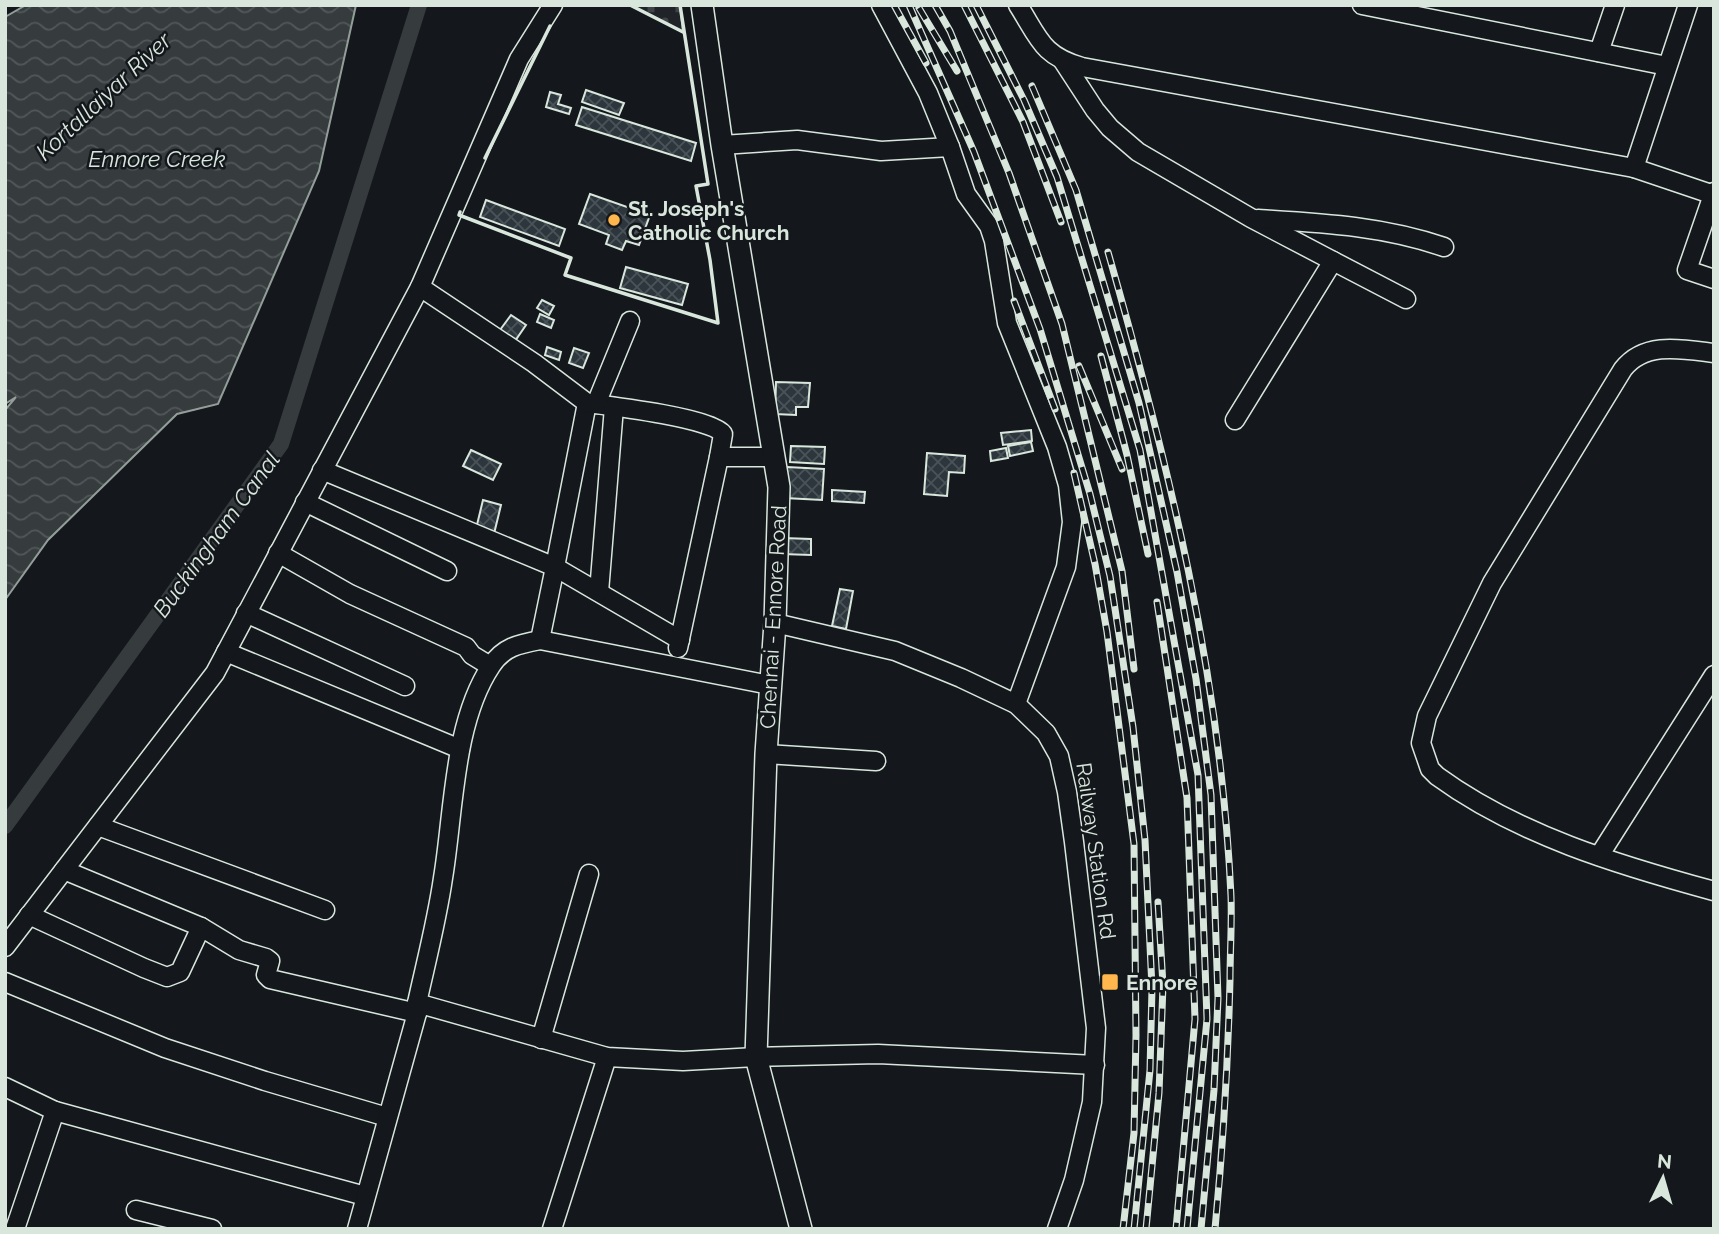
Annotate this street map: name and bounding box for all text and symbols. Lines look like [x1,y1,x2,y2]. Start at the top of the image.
water label: Kortallaiyar River [30,26,177,165]
water label: Ennore Creek [88,145,226,172]
place label: St. Joseph's Catholic Church [628,196,789,245]
marker: St. Joseph's Catholic Church [606,212,622,228]
water label: Buckingham Canal [147,446,285,622]
street label: Chennai - Ennore Road [755,505,791,729]
street label: Railway Station Rd [1071,761,1121,941]
place label: Ennore [1126,970,1198,995]
marker: Ennore [1100,972,1120,992]
north arrow [1628,1143,1698,1213]
text: N [1656,1149,1673,1173]

